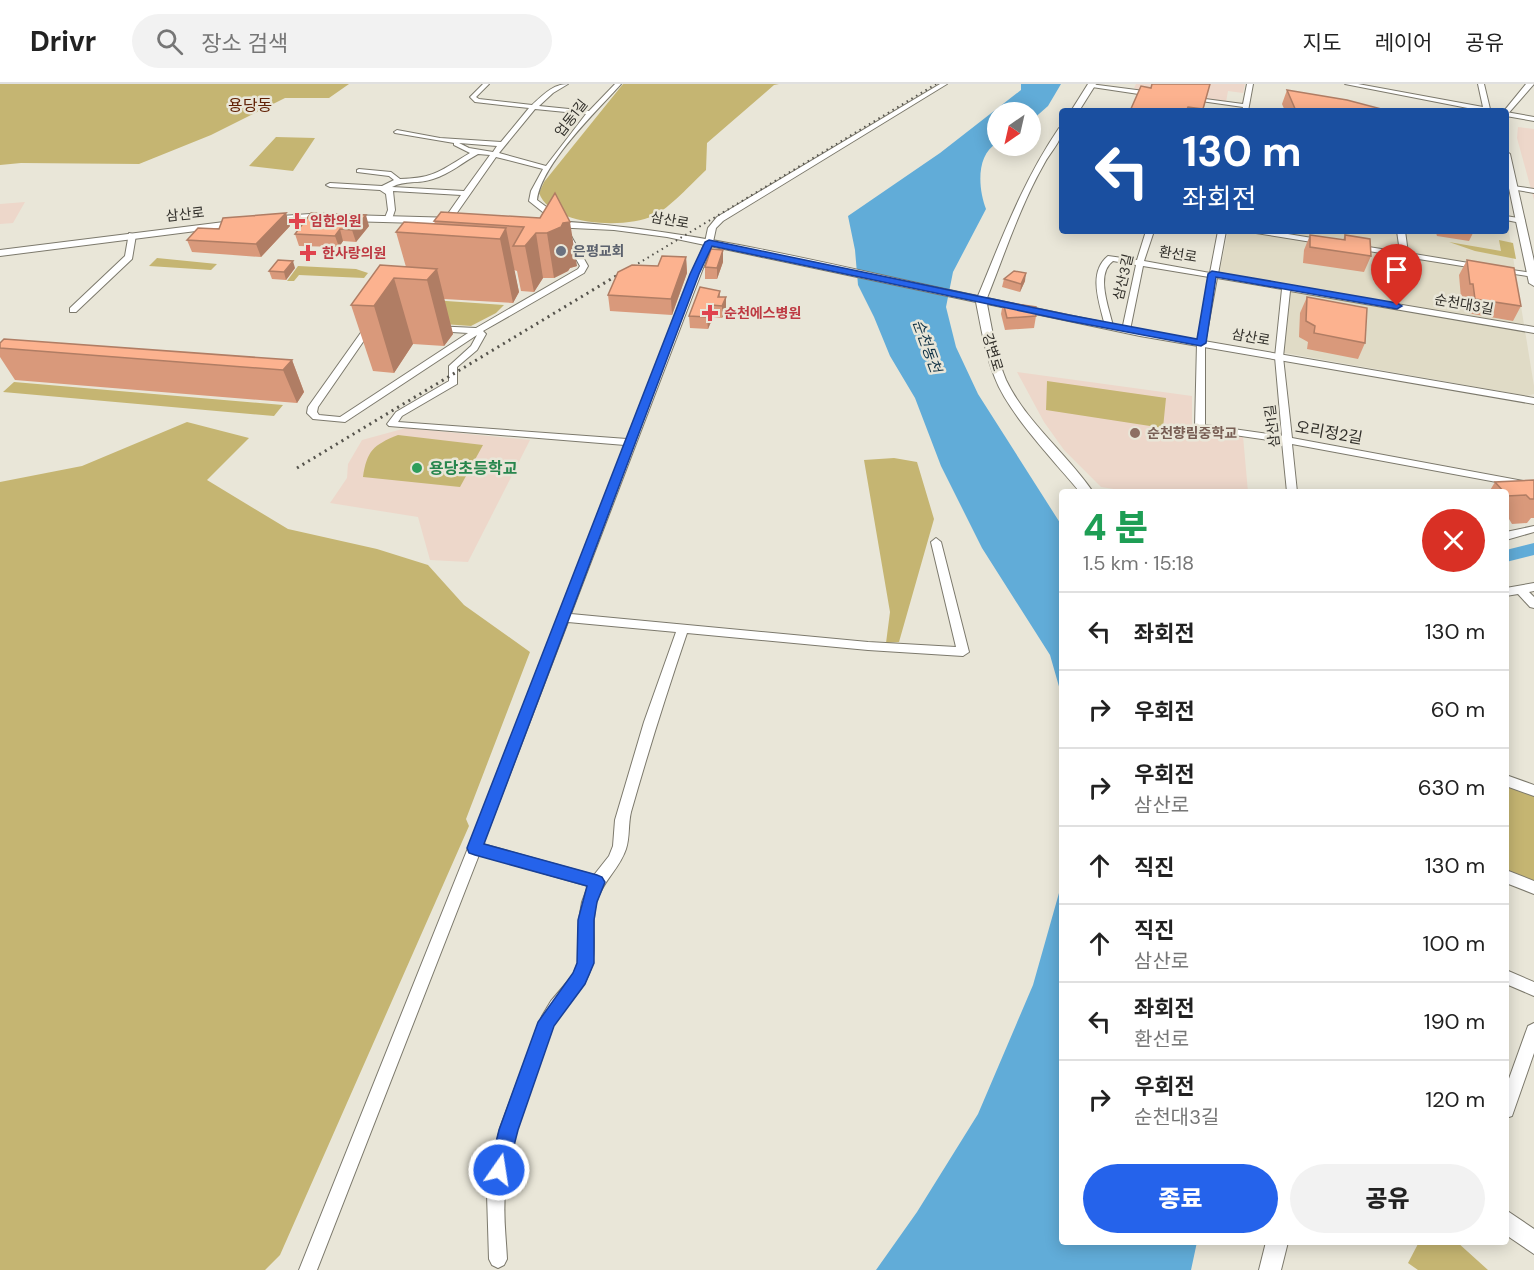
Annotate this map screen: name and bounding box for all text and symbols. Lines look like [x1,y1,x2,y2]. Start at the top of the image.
search box [132,14,552,68]
text: Drivr [30,23,96,60]
icon: search [153,25,186,58]
text: 장소 검색 [201,29,288,58]
text: 지도 [1303,29,1341,57]
text: 레이어 [1374,29,1432,57]
text: 공유 [1465,29,1504,57]
district label: 용당동 [228,95,272,116]
street label: 업동1길 [551,96,591,140]
north arrow [987,102,1041,156]
map controls [987,102,1041,156]
text: 130 m [1182,124,1302,179]
icon: left [1083,132,1161,210]
text: 좌회전 [1182,181,1257,216]
street label: 삼산로 [165,203,205,225]
street label: 삼산로 [649,208,691,232]
marker: 임한의원 [288,212,306,230]
place label: 임한의원 [310,212,362,230]
place label: 은평교회 [573,242,625,260]
street label: 환선로 [1158,242,1199,266]
marker: 한사랑의원 [299,244,317,262]
place label: 한사랑의원 [322,244,386,262]
marker: 은평교회 [554,244,568,258]
pin [1371,244,1422,306]
street label: 삼산3길 [1109,252,1137,302]
icon: arrive [1380,253,1413,286]
street label: 순천대3길 [1433,290,1495,318]
marker: 순천에스병원 [701,304,719,322]
place label: 순천에스병원 [724,304,801,322]
water label: 순천동천 [908,317,947,377]
street label: 삼산로 [1230,325,1272,349]
street label: 강변로 [979,331,1007,373]
street label: 삼산1길 [1260,404,1284,448]
street label: 오리정2길 [1294,416,1364,449]
place label: 순천향림중학교 [1147,424,1237,442]
marker: 순천향림중학교 [1128,426,1142,440]
place label: 용당초등학교 [429,458,518,479]
marker: 용당초등학교 [410,461,424,475]
text: 4 분 [1083,504,1148,551]
button: close [1422,509,1485,572]
text: 1.5 km · 15:18 [1083,550,1194,576]
icon: left [1083,615,1116,648]
text: 130 m [1425,617,1485,646]
text: 좌회전 [1134,619,1195,648]
icon: right [1083,693,1116,726]
text: 60 m [1431,695,1485,724]
text: 우회전 [1134,697,1195,726]
text: 우회전 [1134,760,1195,789]
icon: right [1083,771,1116,804]
text: 630 m [1418,773,1485,802]
text: 삼산로 [1134,792,1189,818]
icon: ahead [1083,849,1116,882]
text: 130 m [1425,851,1485,880]
text: 직진 [1134,853,1174,882]
text: 직진 [1134,916,1174,945]
icon: ahead [1083,927,1116,960]
text: 100 m [1423,929,1485,958]
text: 삼산로 [1134,948,1189,974]
text: 좌회전 [1134,994,1195,1023]
icon: left [1083,1005,1116,1038]
text: 190 m [1424,1007,1485,1036]
text: 환선로 [1134,1026,1189,1052]
text: 우회전 [1134,1072,1195,1101]
icon: right [1083,1083,1116,1116]
text: 120 m [1425,1085,1485,1114]
text: 순천대3길 [1134,1104,1219,1130]
position arrow [467,1138,531,1202]
button: 종료 [1083,1164,1278,1233]
button: 공유 [1290,1164,1485,1233]

